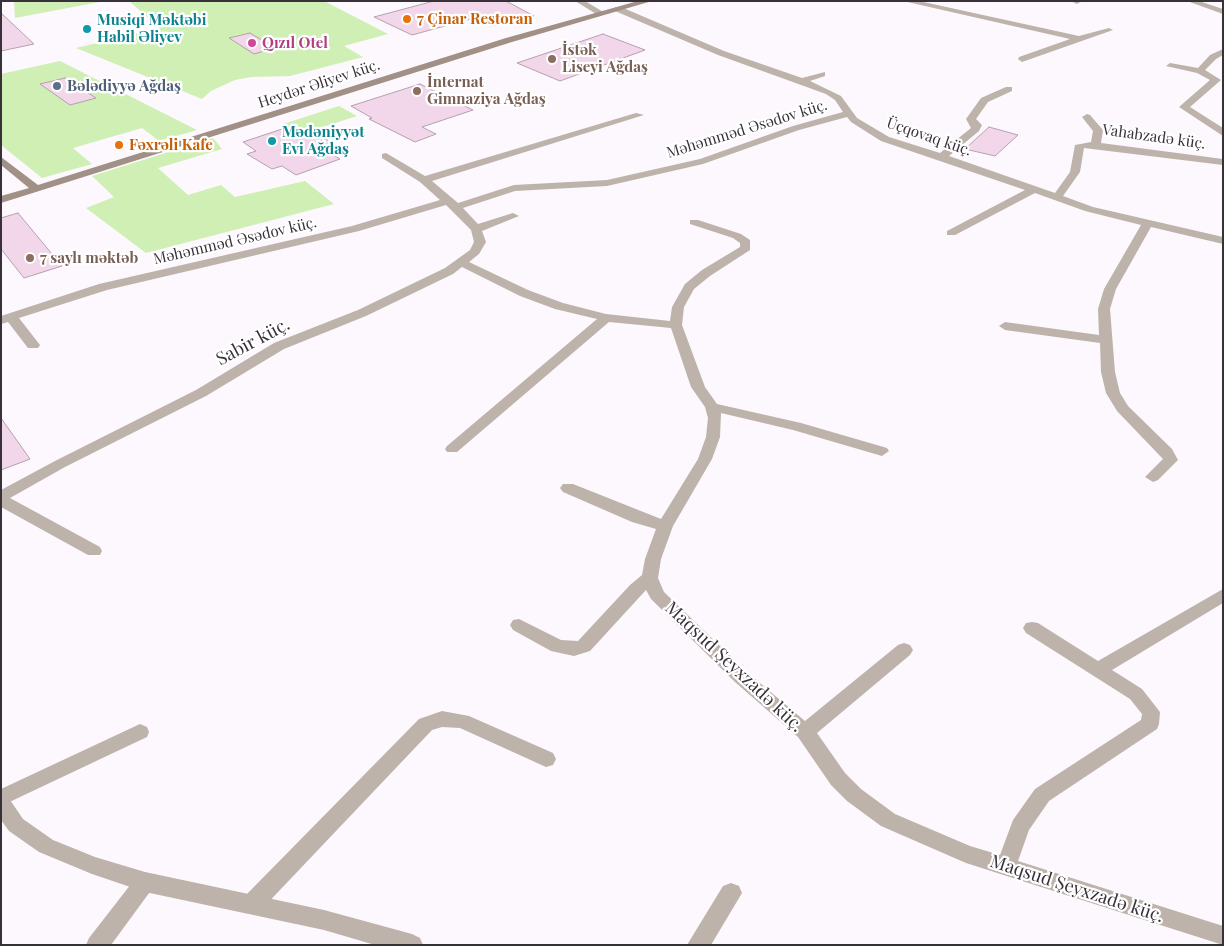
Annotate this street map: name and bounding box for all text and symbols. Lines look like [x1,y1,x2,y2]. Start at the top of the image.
place label: 7 Çinar Restoran [417,10,533,28]
place label: Musiqi Məktəbi Habil Əliyev [97,11,206,46]
marker: 7 Çinar Restoran [401,13,413,25]
marker: Musiqi Məktəbi Habil Əliyev [81,23,93,35]
place label: Qızıl Otel [262,34,328,52]
marker: Qızıl Otel [246,37,258,49]
place label: İstək Liseyi Ağdaş [562,41,648,76]
marker: İstək Liseyi Ağdaş [546,53,558,65]
street label: Heydər Əliyev küç. [256,56,382,112]
place label: İnternat Gimnaziya Ağdaş [427,73,546,108]
place label: Bələdiyyə Ağdaş [67,77,181,95]
marker: Bələdiyyə Ağdaş [51,80,63,92]
marker: İnternat Gimnaziya Ağdaş [411,85,423,97]
street label: Məhəmməd Əsədov küç. [664,96,830,162]
street label: Üçqovaq küç. [884,114,974,160]
street label: Vahabzadə küç. [1101,121,1207,153]
place label: Mədəniyyət Evi Ağdaş [282,123,364,158]
marker: Mədəniyyət Evi Ağdaş [266,135,278,147]
place label: Fəxrəli Kafe [129,136,213,154]
marker: Fəxrəli Kafe [113,139,125,151]
street label: Məhəmməd Əsədov küç. [152,213,318,269]
place label: 7 saylı məktəb [40,249,138,267]
marker: 7 saylı məktəb [24,252,36,264]
street label: Sabir küç. [213,314,293,370]
street label: Maqsud Şeyxzadə küç. [660,597,808,737]
street label: Maqsud Şeyxzadə küç. [988,851,1166,927]

